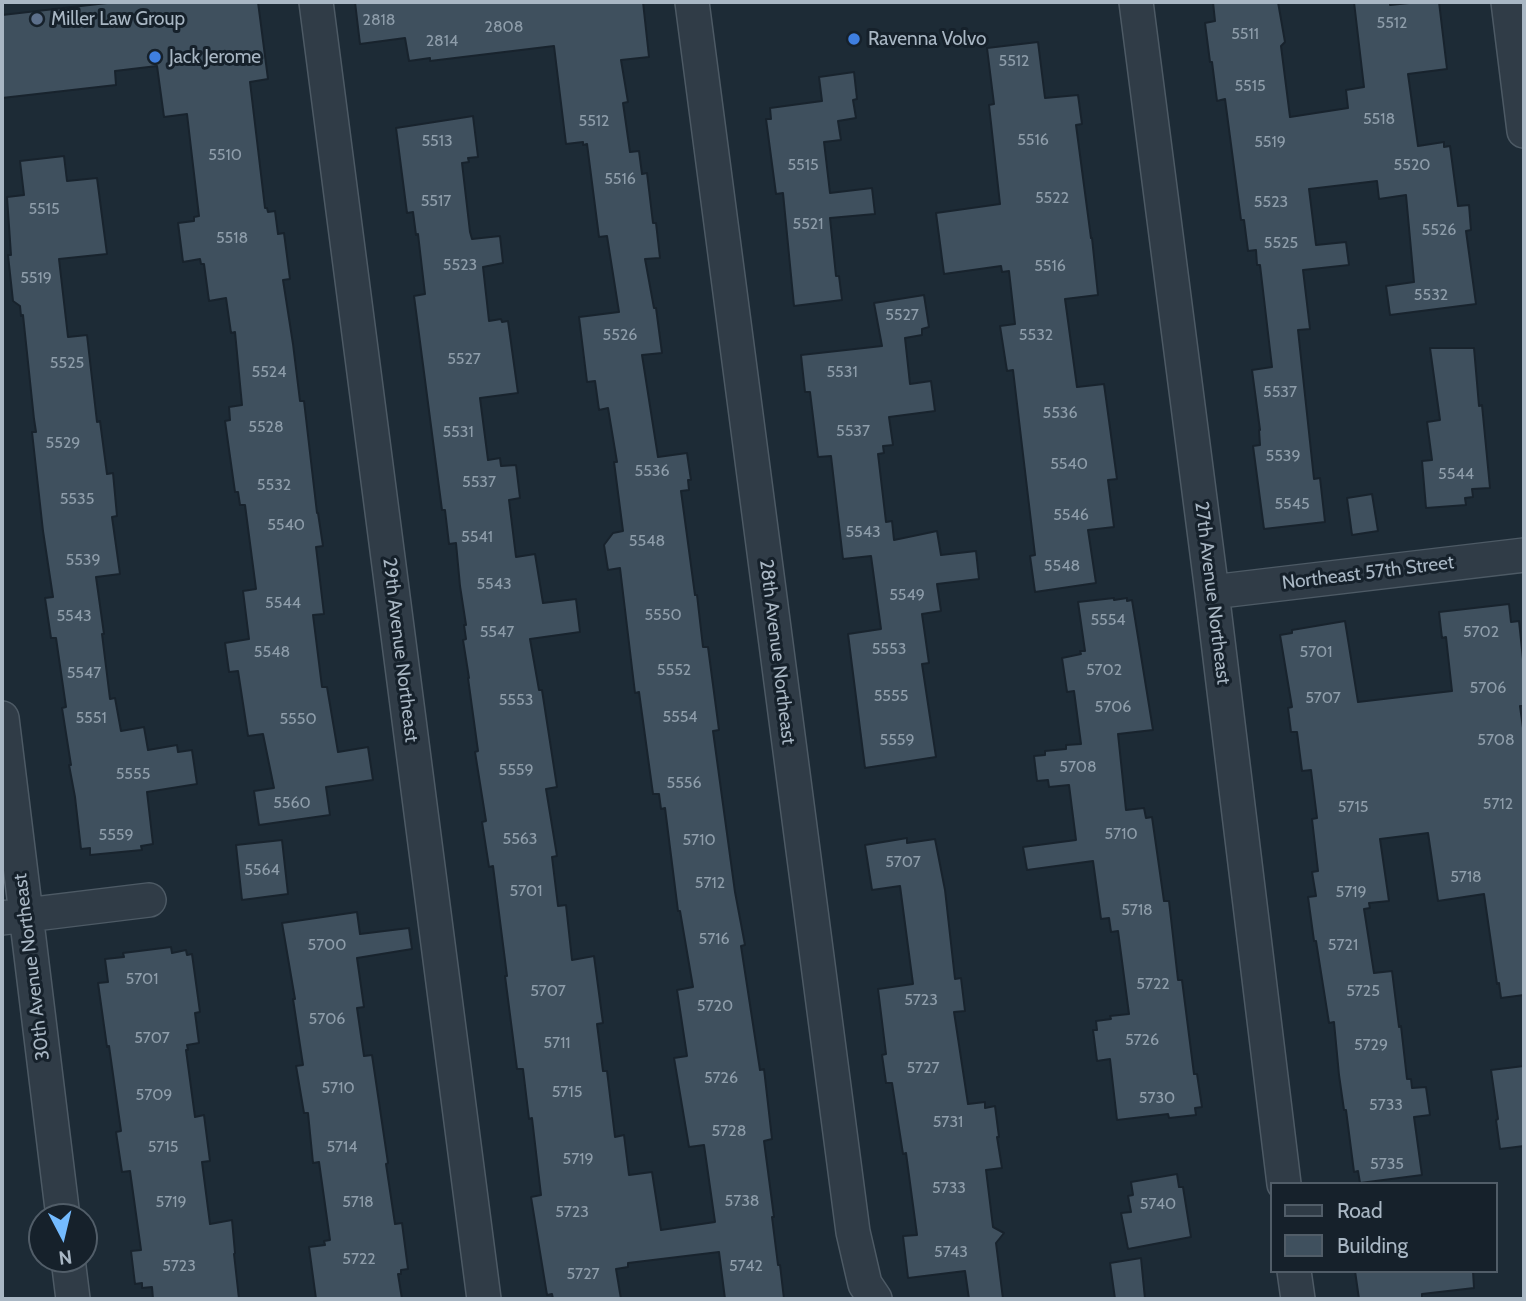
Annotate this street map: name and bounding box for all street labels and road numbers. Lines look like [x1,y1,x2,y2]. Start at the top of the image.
street label: 27th Avenue Northeast [1189,500,1235,686]
street label: Northeast 57th Street [1281,551,1455,595]
street label: 29th Avenue Northeast [377,556,423,744]
street label: 28th Avenue Northeast [754,558,800,746]
street label: 30th Avenue Northeast [9,872,55,1062]

